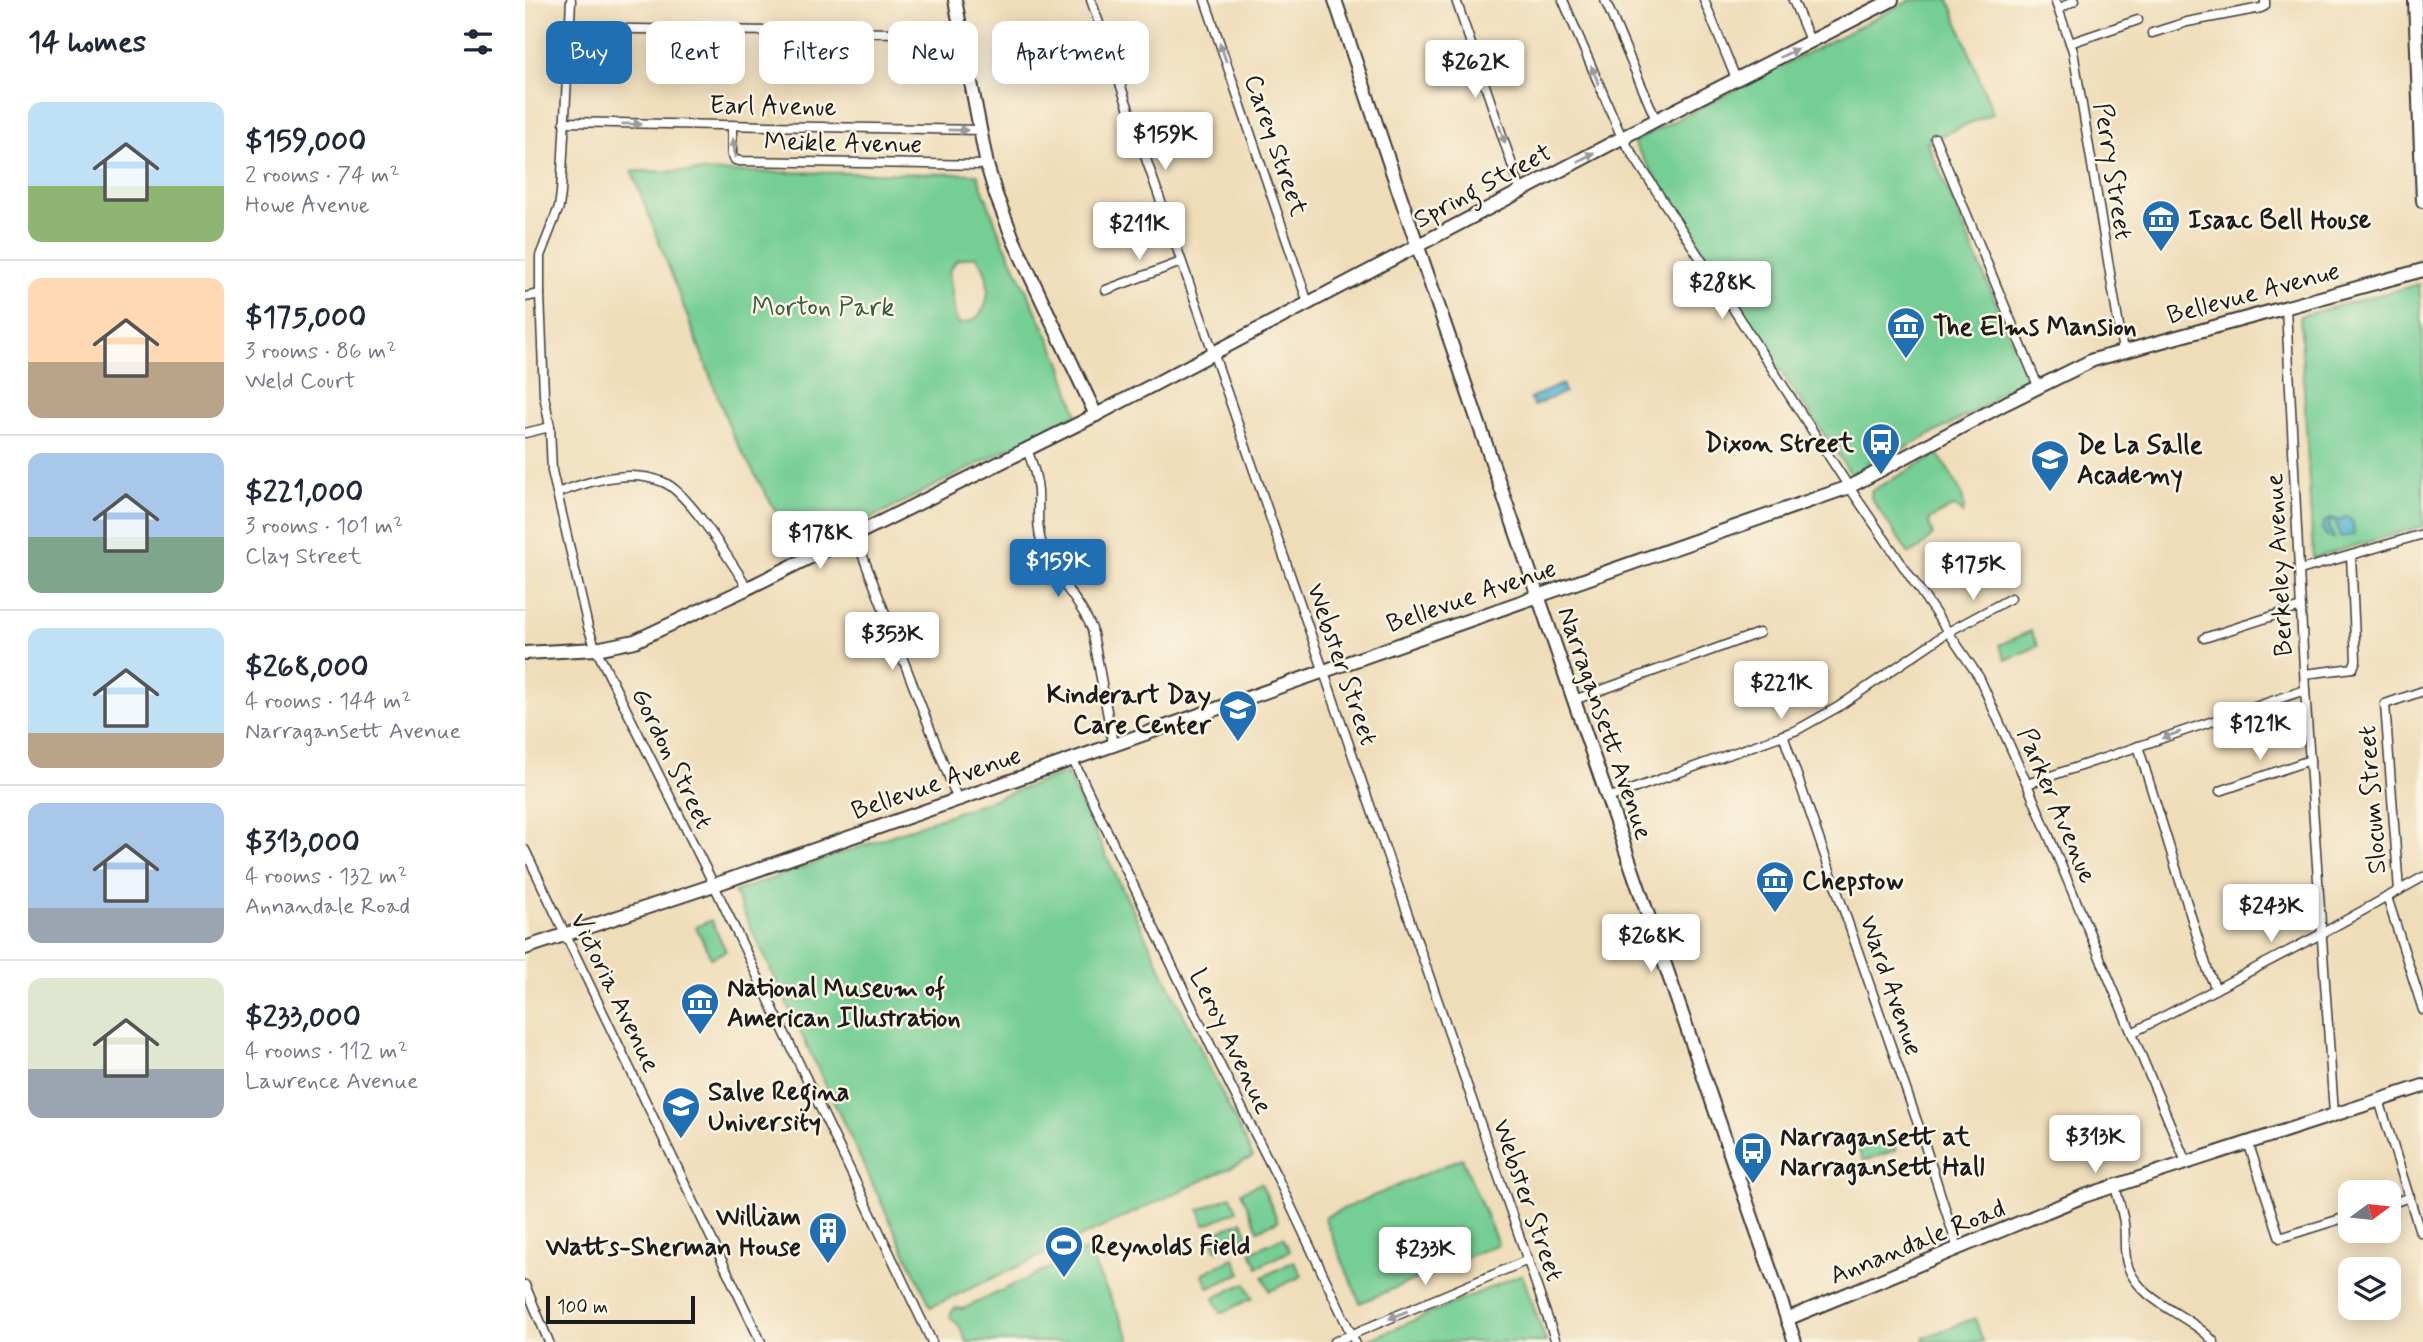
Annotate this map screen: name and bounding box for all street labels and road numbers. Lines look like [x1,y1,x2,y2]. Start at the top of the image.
street label: Carey Street [1235,70,1315,221]
street label: Earl Avenue [709,89,837,125]
street label: Perry Street [2084,100,2140,242]
street label: Meikle Avenue [764,126,922,162]
street label: Spring Street [1408,136,1559,240]
street label: Bellevue Avenue [2163,255,2344,333]
street label: Berkeley Avenue [2258,472,2302,657]
street label: Bellevue Avenue [1382,552,1561,642]
street label: Webster Street [1297,579,1385,750]
street label: Narragansett Avenue [1548,603,1660,845]
street label: Gordon Street [622,683,720,835]
street label: Parker Avenue [2008,723,2104,889]
street label: Slocum Street [2351,724,2395,875]
street label: Bellevue Avenue [847,739,1026,829]
street label: Victoria Avenue [561,907,668,1078]
street label: Ward Avenue [1850,911,1930,1060]
street label: Leroy Avenue [1180,964,1280,1120]
street label: Webster Street [1483,1115,1571,1286]
street label: Annandale Road [1825,1192,2011,1294]

